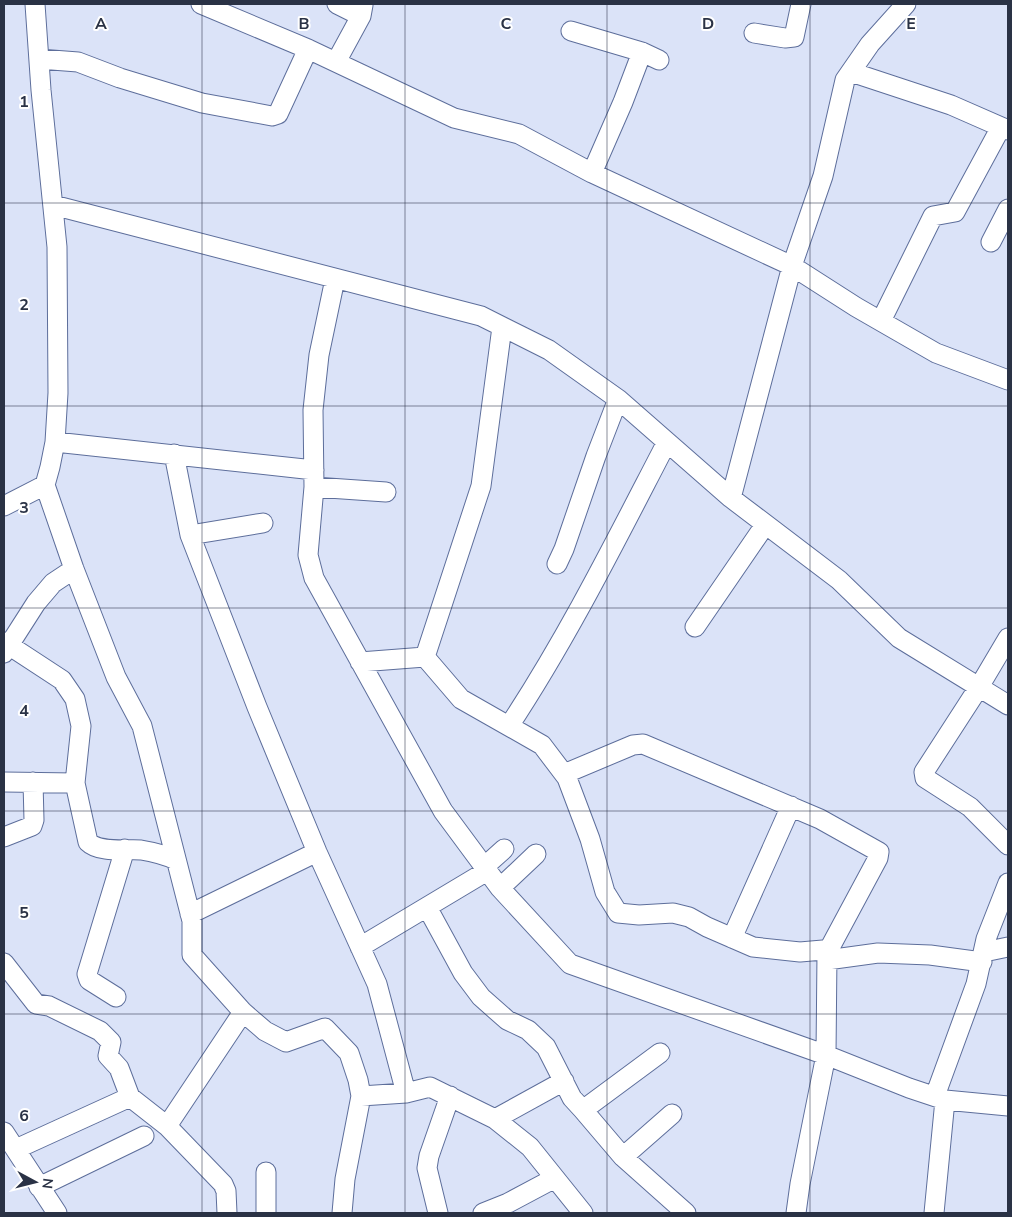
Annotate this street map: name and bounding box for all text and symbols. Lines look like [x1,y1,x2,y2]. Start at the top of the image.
text: A [95,13,107,35]
text: B [298,13,310,35]
text: C [501,13,512,35]
text: D [702,13,714,35]
text: E [906,13,916,35]
text: 1 [19,91,29,113]
text: 2 [19,294,29,316]
text: 3 [19,497,29,519]
text: 4 [19,700,29,722]
text: 5 [19,902,29,924]
text: 6 [19,1105,29,1127]
north arrow [10,1157,60,1207]
text: N [37,1177,57,1190]

